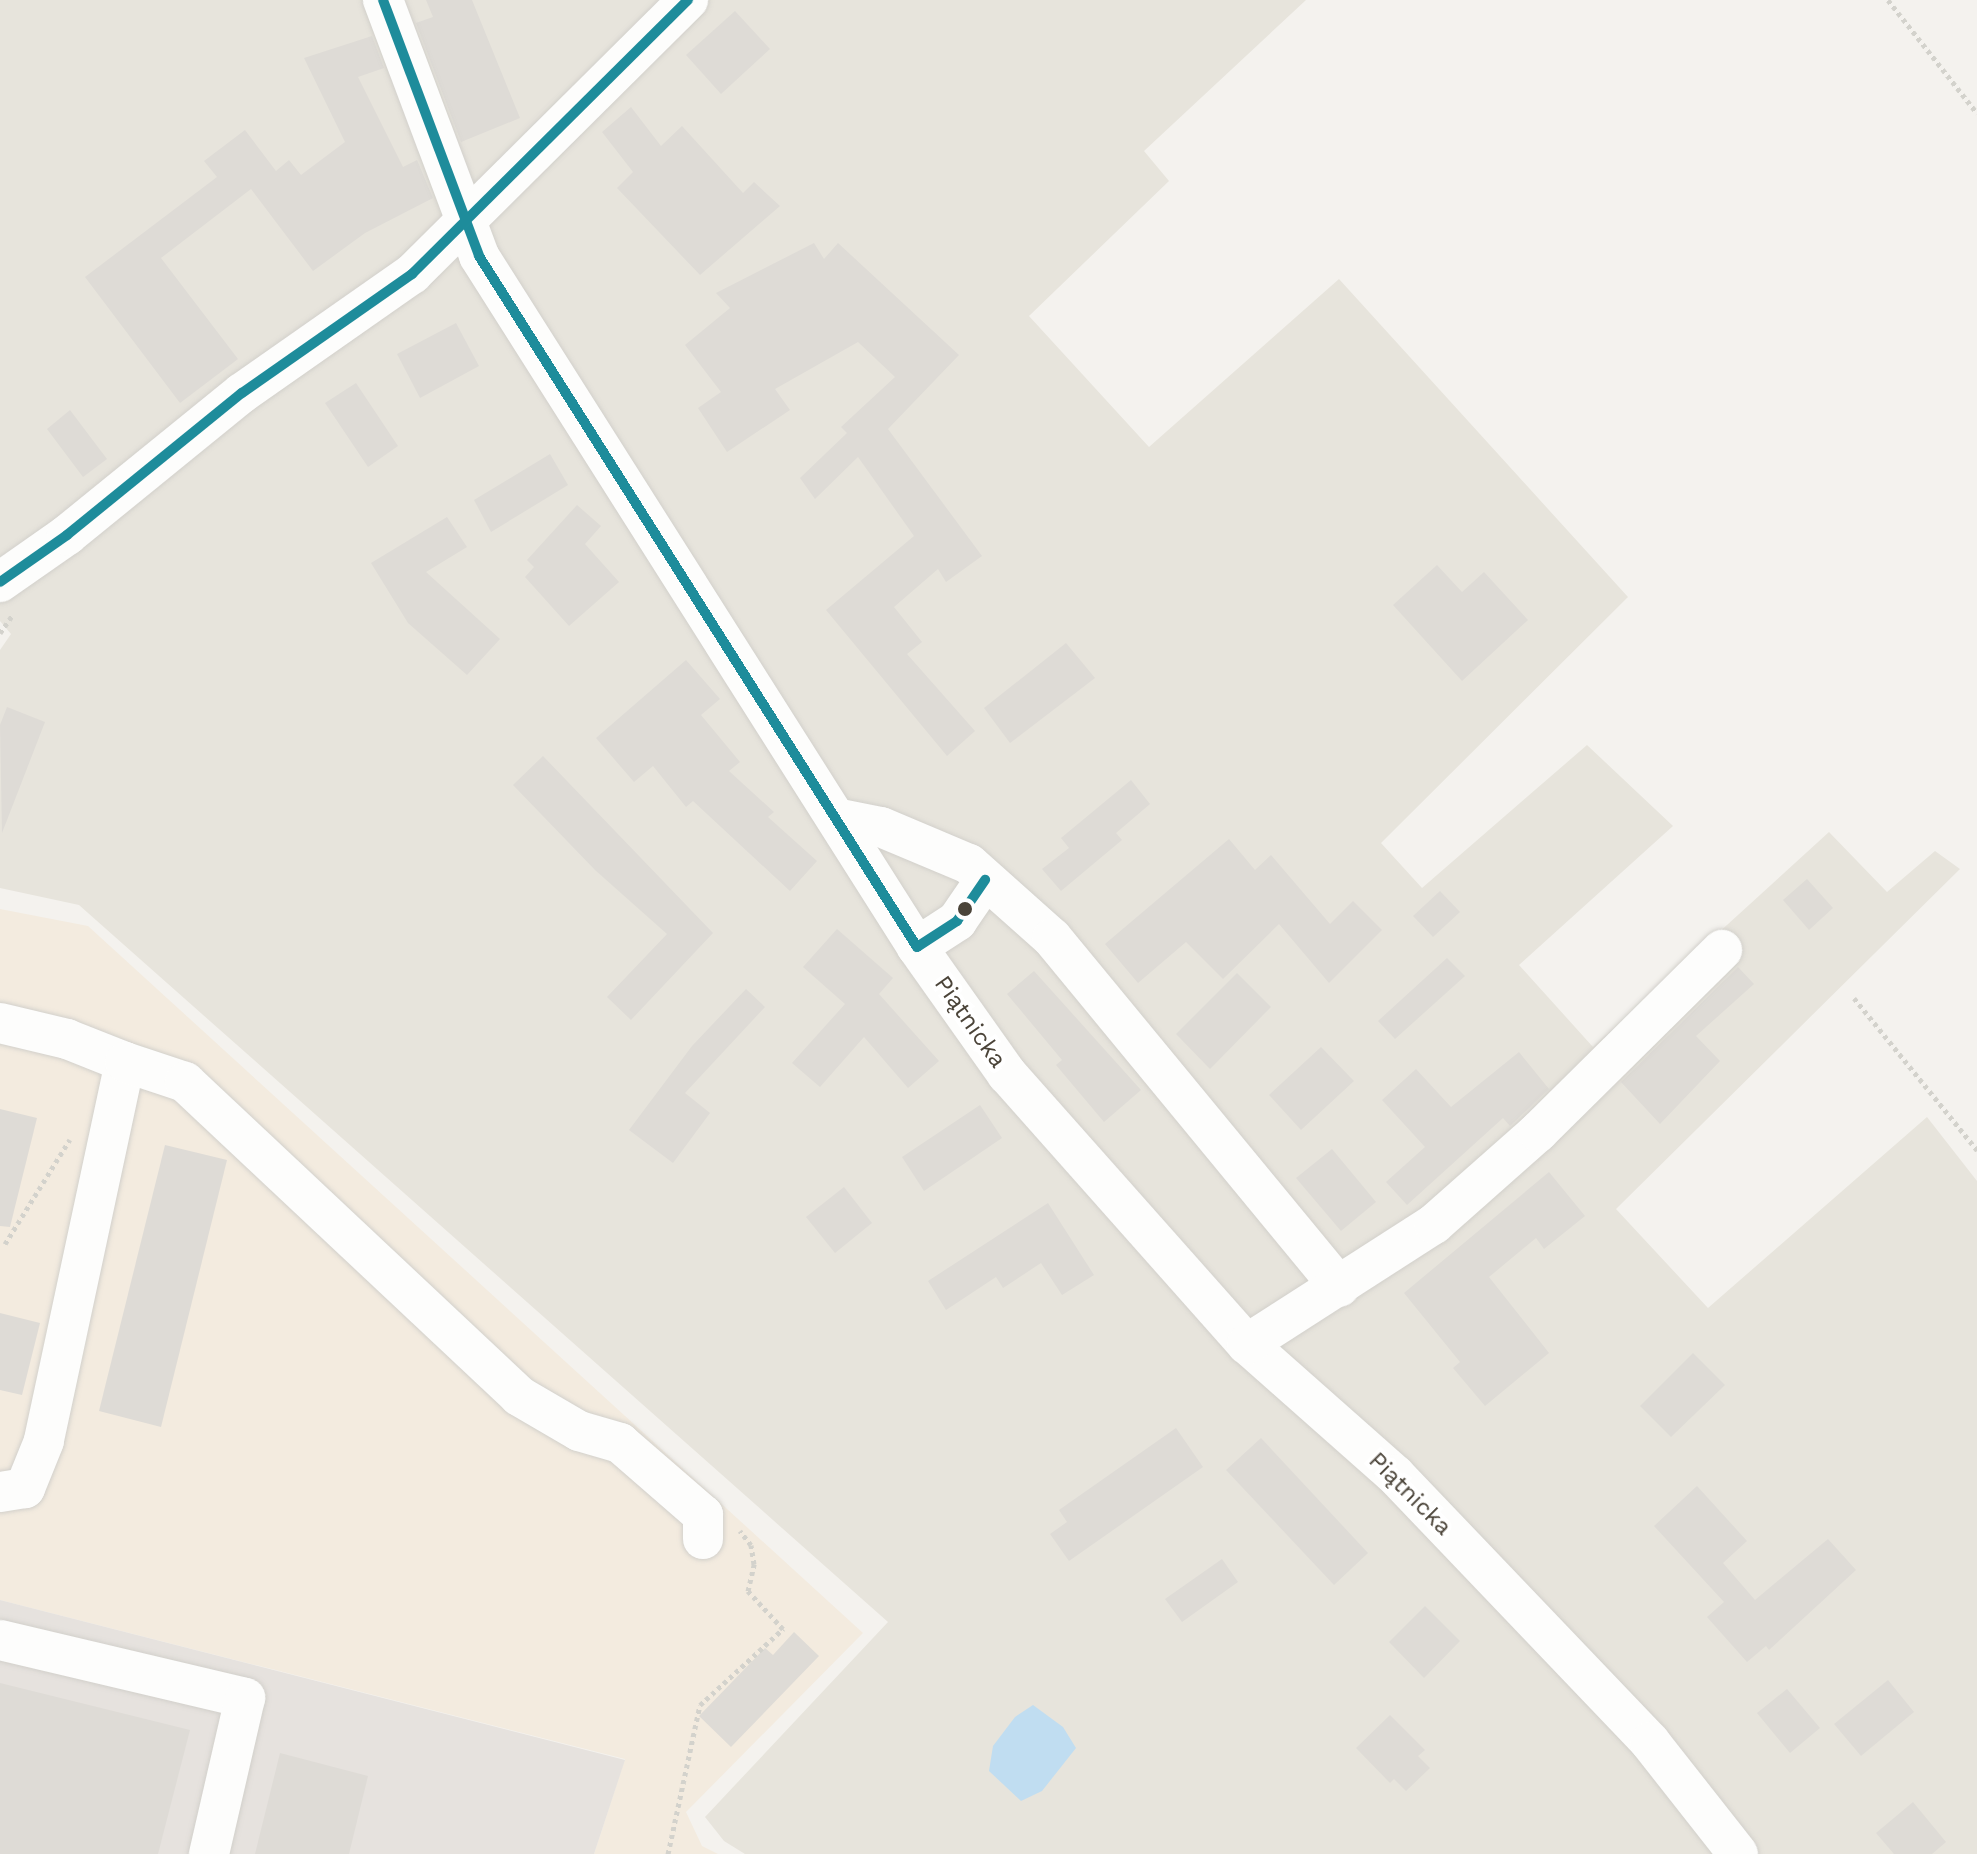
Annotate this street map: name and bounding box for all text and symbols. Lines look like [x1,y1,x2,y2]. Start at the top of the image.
unlabelled marker [957,901,973,917]
street label: Piątnicka [928,970,1012,1074]
street label: Piątnicka [1362,1446,1458,1542]

